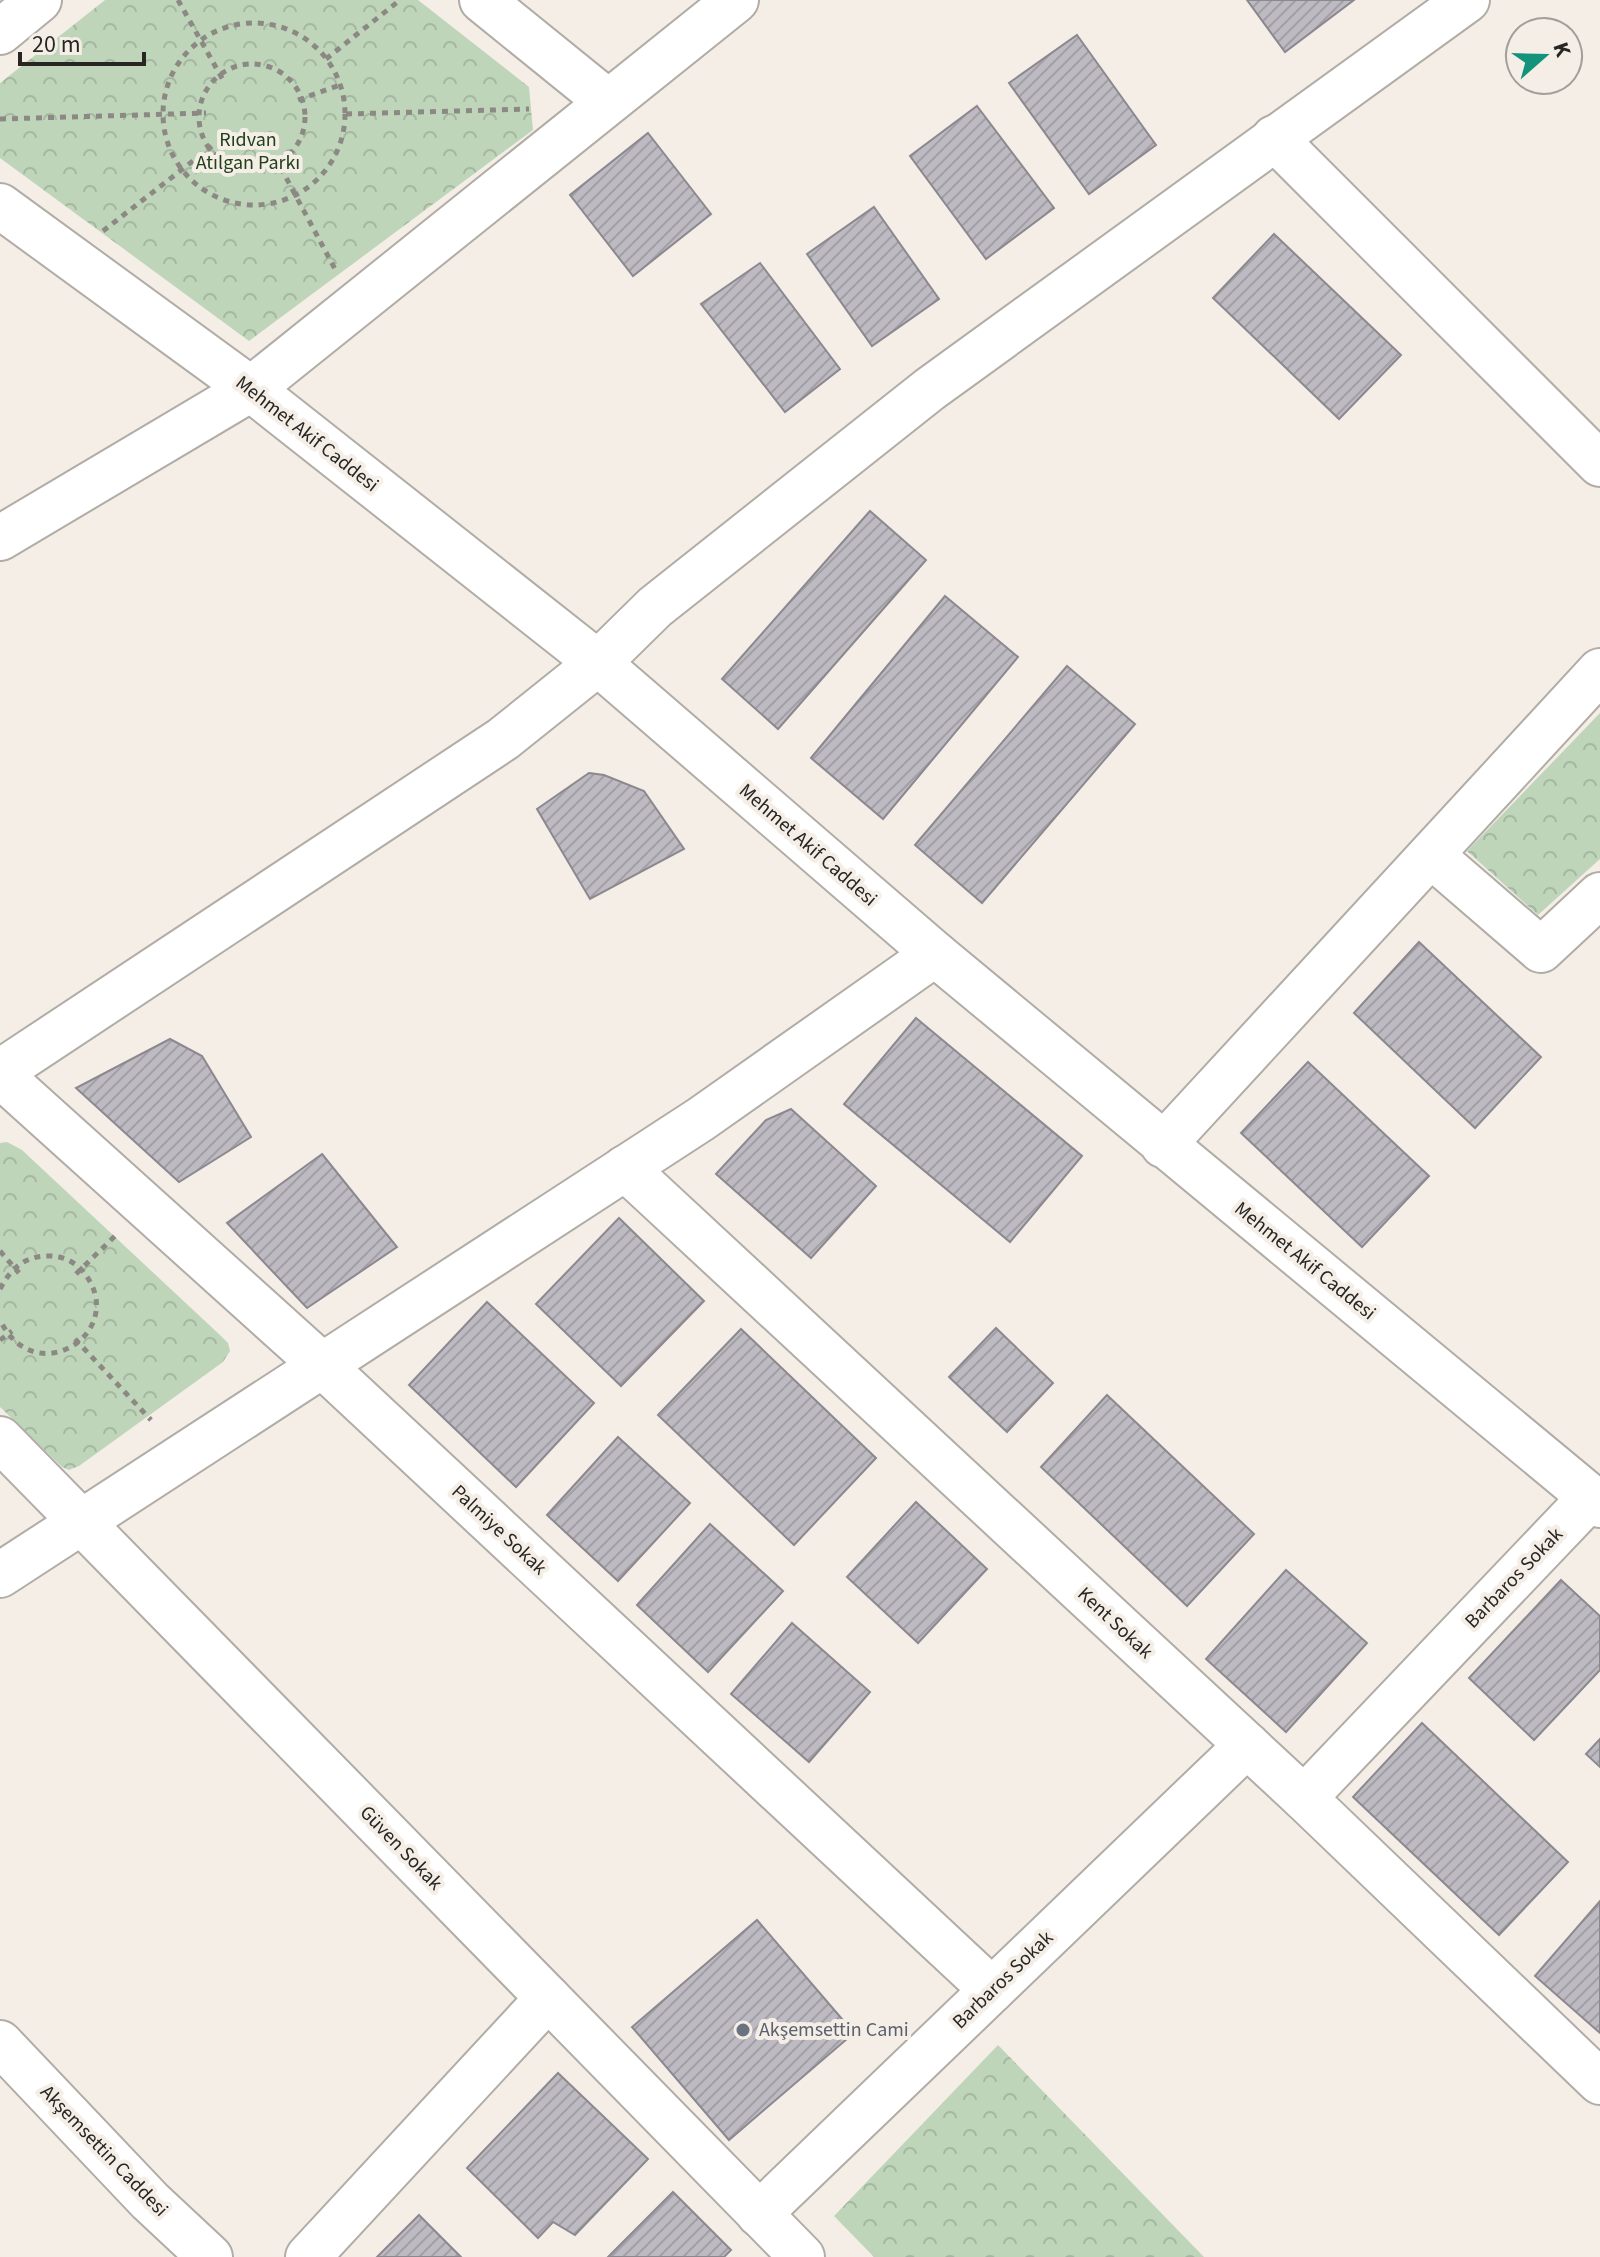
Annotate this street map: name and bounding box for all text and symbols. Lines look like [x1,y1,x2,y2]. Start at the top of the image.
scale bar [20,16,144,66]
north arrow [1504,16,1584,96]
text: 20 m [32,27,81,62]
text: K [1545,38,1579,62]
park label: Rıdvan Atılgan Parkı [196,126,300,177]
street label: Mehmet Akif Caddesi [229,369,385,499]
street label: Mehmet Akif Caddesi [733,777,883,913]
street label: Mehmet Akif Caddesi [1228,1195,1382,1327]
street label: Palmiye Sokak [445,1478,553,1582]
street label: Barbaros Sokak [1459,1521,1570,1635]
street label: Kent Sokak [1071,1581,1159,1665]
street label: Güven Sokak [353,1799,449,1897]
street label: Barbaros Sokak [946,1924,1060,2035]
place label: Akşemsettin Cami [759,2016,909,2044]
marker: Akşemsettin Cami [734,2021,752,2039]
street label: Akşemsettin Caddesi [34,2079,174,2223]

